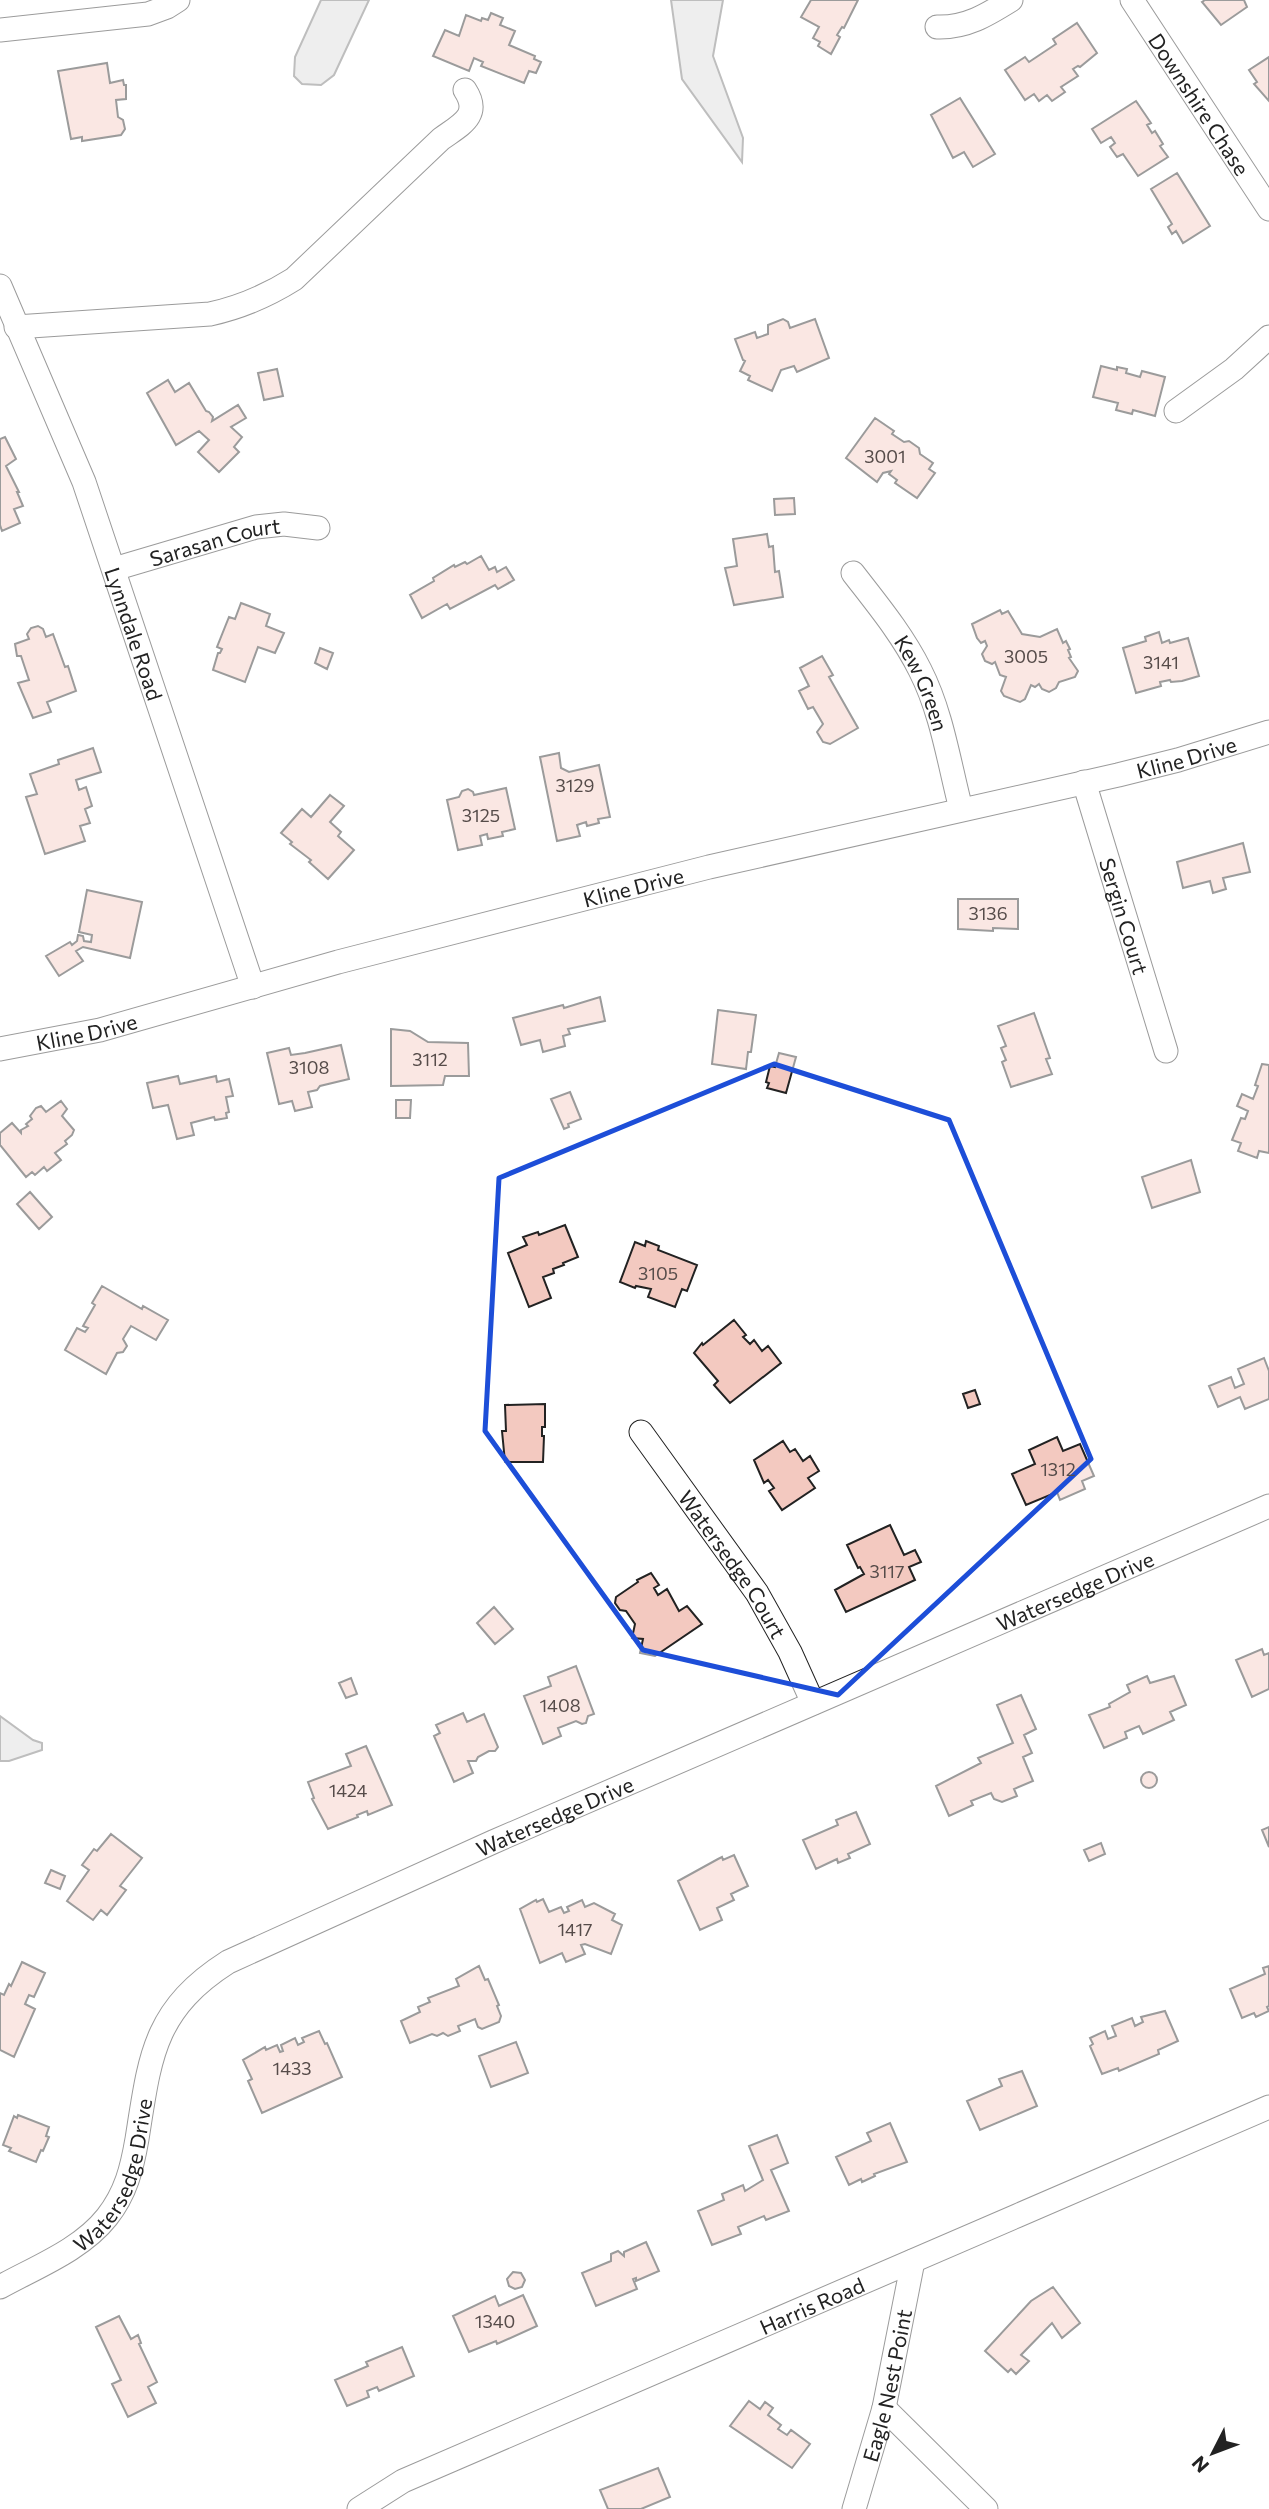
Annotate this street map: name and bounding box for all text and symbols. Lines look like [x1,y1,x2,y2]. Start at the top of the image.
street label: Downshire Chase [1144,28,1256,179]
house number: 3001 [864,445,906,467]
street label: Sarasan Court [147,512,282,570]
street label: Lynndale Road [101,564,169,703]
street label: Kew Green [890,630,954,734]
house number: 3005 [1004,645,1048,667]
house number: 3141 [1143,651,1179,673]
street label: Kline Drive [1134,730,1239,782]
house number: 3129 [556,774,594,796]
house number: 3125 [462,804,500,826]
street label: Sergin Court [1095,855,1154,977]
street label: Kline Drive [580,862,686,911]
house number: 3136 [968,902,1008,924]
street label: Kline Drive [34,1008,140,1054]
house number: 3112 [412,1048,448,1070]
house number: 3108 [289,1056,329,1078]
house number: 3105 [638,1262,678,1284]
house number: 1312 [1040,1458,1076,1480]
street label: Watersedge Court [674,1485,792,1642]
street label: Watersedge Drive [992,1545,1157,1635]
house number: 3117 [869,1560,905,1582]
house number: 1408 [539,1694,581,1716]
street label: Watersedge Drive [472,1770,637,1861]
house number: 1424 [329,1779,368,1801]
house number: 1417 [557,1918,593,1940]
house number: 1433 [273,2057,311,2079]
street label: Watersedge Drive [68,2096,156,2256]
street label: Harris Road [755,2271,868,2339]
street label: Eagle Nest Point [856,2307,916,2465]
house number: 1340 [475,2310,515,2332]
north arrow [1178,2418,1248,2488]
text: N [1187,2452,1213,2478]

